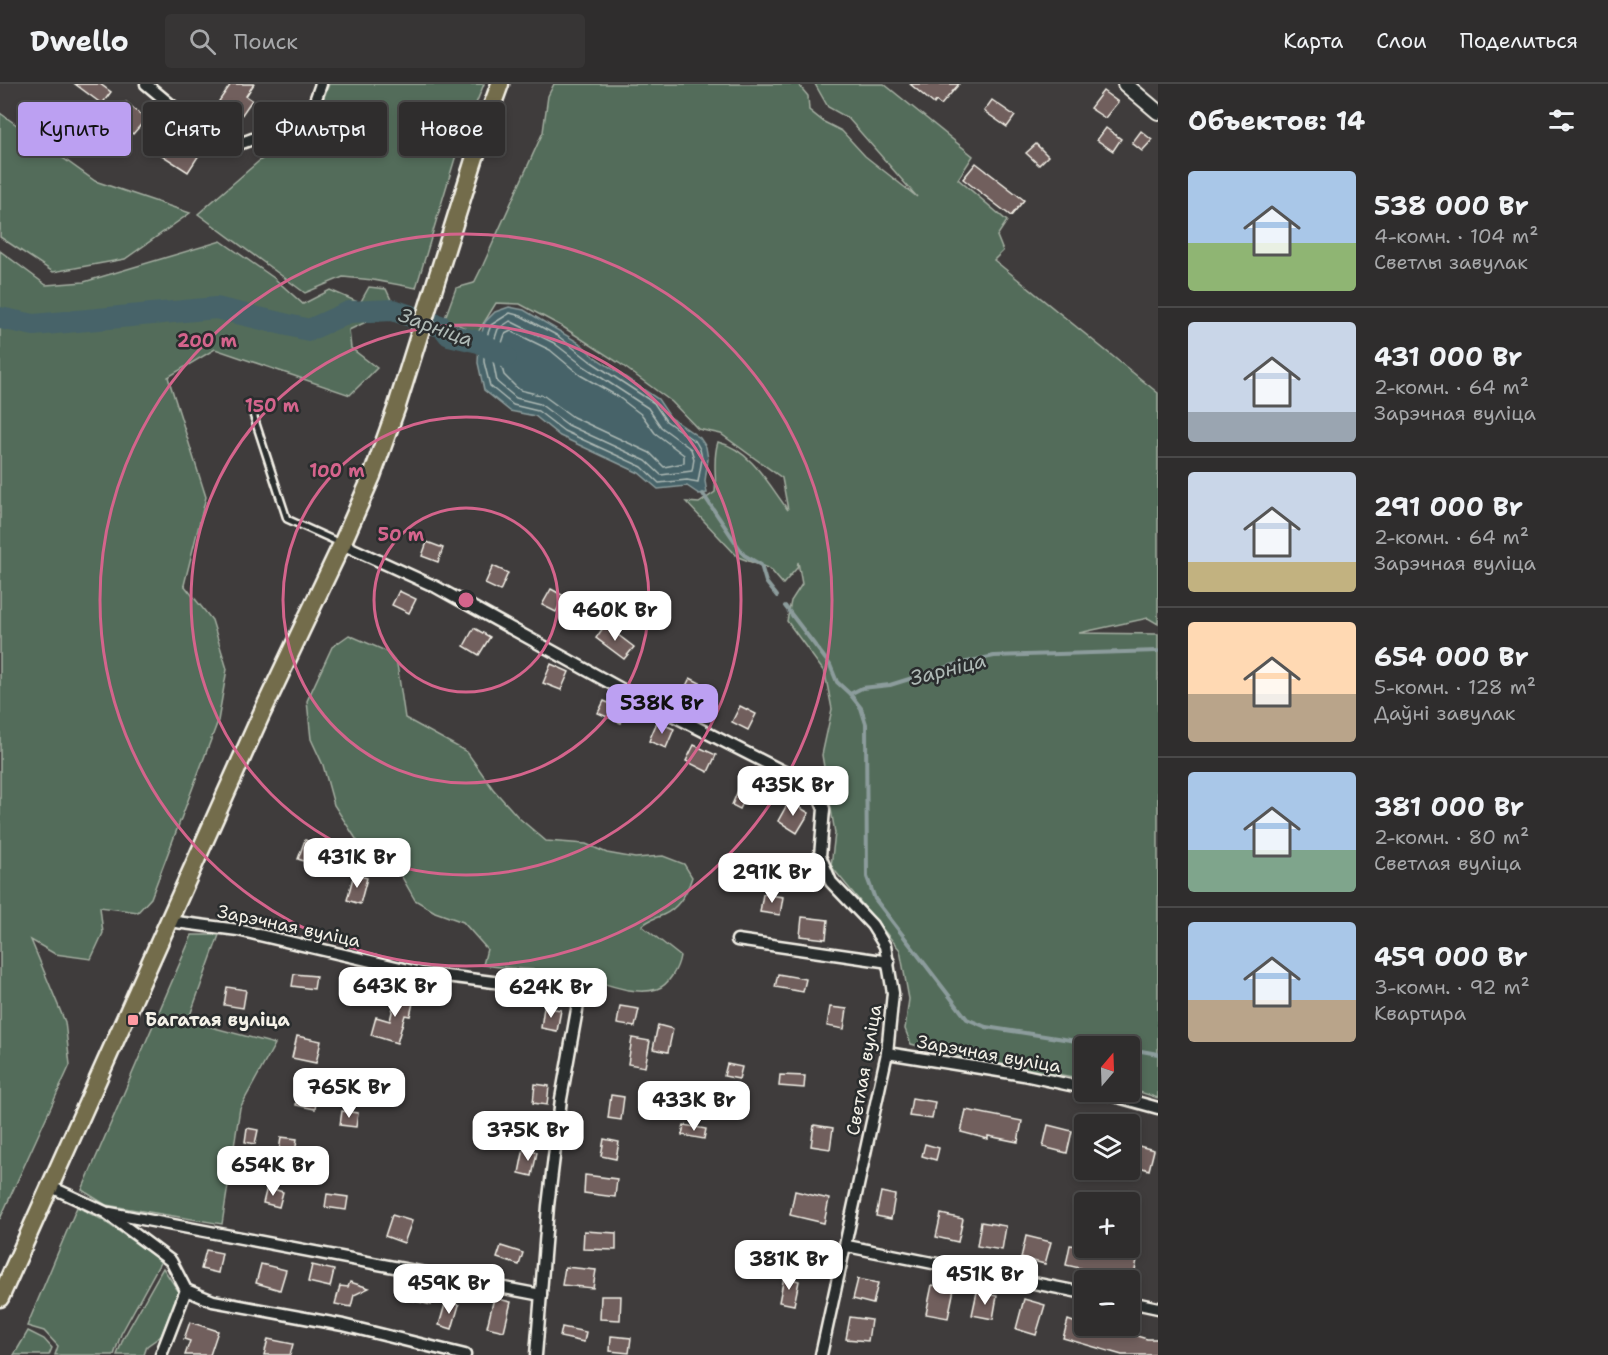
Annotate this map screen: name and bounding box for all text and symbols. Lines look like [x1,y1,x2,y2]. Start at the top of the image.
search box [165,14,585,68]
text: Dwello [30,22,129,60]
icon: search [186,25,219,58]
text: Поиск [234,27,298,56]
text: Карта [1283,27,1343,55]
text: Слои [1376,27,1427,55]
text: Поделиться [1460,27,1578,55]
chip: Купить [18,102,131,156]
chip: Снять [143,102,242,156]
chip: Фильтры [254,102,387,156]
chip: Новое [399,102,505,156]
text: Объектов: 14 [1188,103,1365,138]
icon: filters [1545,104,1578,137]
text: 538 000 Br [1374,188,1529,223]
icon: home [1236,195,1308,267]
text: 4-комн. · 104 m² [1374,223,1538,249]
text: Светлы завулак [1374,249,1528,275]
water label: Зарніца [395,302,477,352]
text: 200 m [177,329,238,353]
text: 431 000 Br [1374,339,1522,374]
icon: home [1236,346,1308,418]
text: 2-комн. · 64 m² [1374,374,1529,400]
text: 150 m [245,394,300,418]
text: Зарэчная вуліца [1374,400,1536,426]
text: 100 m [309,459,365,483]
text: 291 000 Br [1374,489,1523,524]
icon: home [1236,496,1308,568]
text: 50 m [378,523,425,547]
text: 2-комн. · 64 m² [1374,524,1529,550]
text: Зарэчная вуліца [1374,550,1536,576]
centre of rings [456,590,476,610]
pin: 460K Br [560,591,670,642]
text: 460K Br [572,597,658,623]
text: 654 000 Br [1374,639,1529,674]
icon: home [1236,646,1308,718]
water label: Зарніца [907,647,989,691]
text: 5-комн. · 128 m² [1374,674,1536,700]
pin: 538K Br [607,684,717,735]
text: 538K Br [620,690,704,716]
text: Даўні завулак [1374,700,1515,726]
pin: 435K Br [738,766,848,817]
text: 435K Br [751,772,835,798]
text: 381 000 Br [1374,789,1524,824]
icon: home [1236,796,1308,868]
text: 2-комн. · 80 m² [1374,824,1529,850]
pin: 431K Br [302,838,412,889]
text: 431K Br [318,844,396,870]
text: Светлая вуліца [1374,850,1521,876]
pin: 291K Br [717,853,827,904]
text: 291K Br [732,859,812,885]
street label: Зарэчная вуліца [215,899,363,953]
text: 459 000 Br [1374,939,1528,974]
icon: home [1236,946,1308,1018]
pin: 643K Br [340,967,450,1018]
pin: 624K Br [496,968,606,1019]
text: 643K Br [353,973,437,999]
text: 624K Br [509,974,593,1000]
text: 3-комн. · 92 m² [1374,974,1530,1000]
text: Квартира [1374,1000,1466,1026]
street label: Светлая вуліца [841,1003,887,1137]
place label: Багатая вуліца [145,1008,291,1032]
marker: Багатая вуліца [126,1013,140,1027]
street label: Зарэчная вуліца [915,1030,1063,1078]
north arrow [1074,1036,1140,1102]
map controls [1074,1036,1140,1336]
pin: 765K Br [294,1068,404,1119]
text: 765K Br [307,1074,391,1100]
pin: 433K Br [639,1081,749,1132]
text: 433K Br [652,1087,736,1113]
pin: 375K Br [473,1111,583,1162]
button: layers [1074,1114,1140,1180]
text: 375K Br [487,1117,569,1143]
pin: 654K Br [218,1146,328,1197]
text: 654K Br [231,1152,315,1178]
button: + [1074,1192,1140,1258]
pin: 381K Br [734,1240,844,1291]
text: 381K Br [749,1246,829,1272]
pin: 451K Br [930,1255,1040,1306]
text: 451K Br [946,1261,1024,1287]
pin: 459K Br [394,1264,504,1315]
text: 459K Br [407,1270,491,1296]
button: − [1074,1270,1140,1336]

